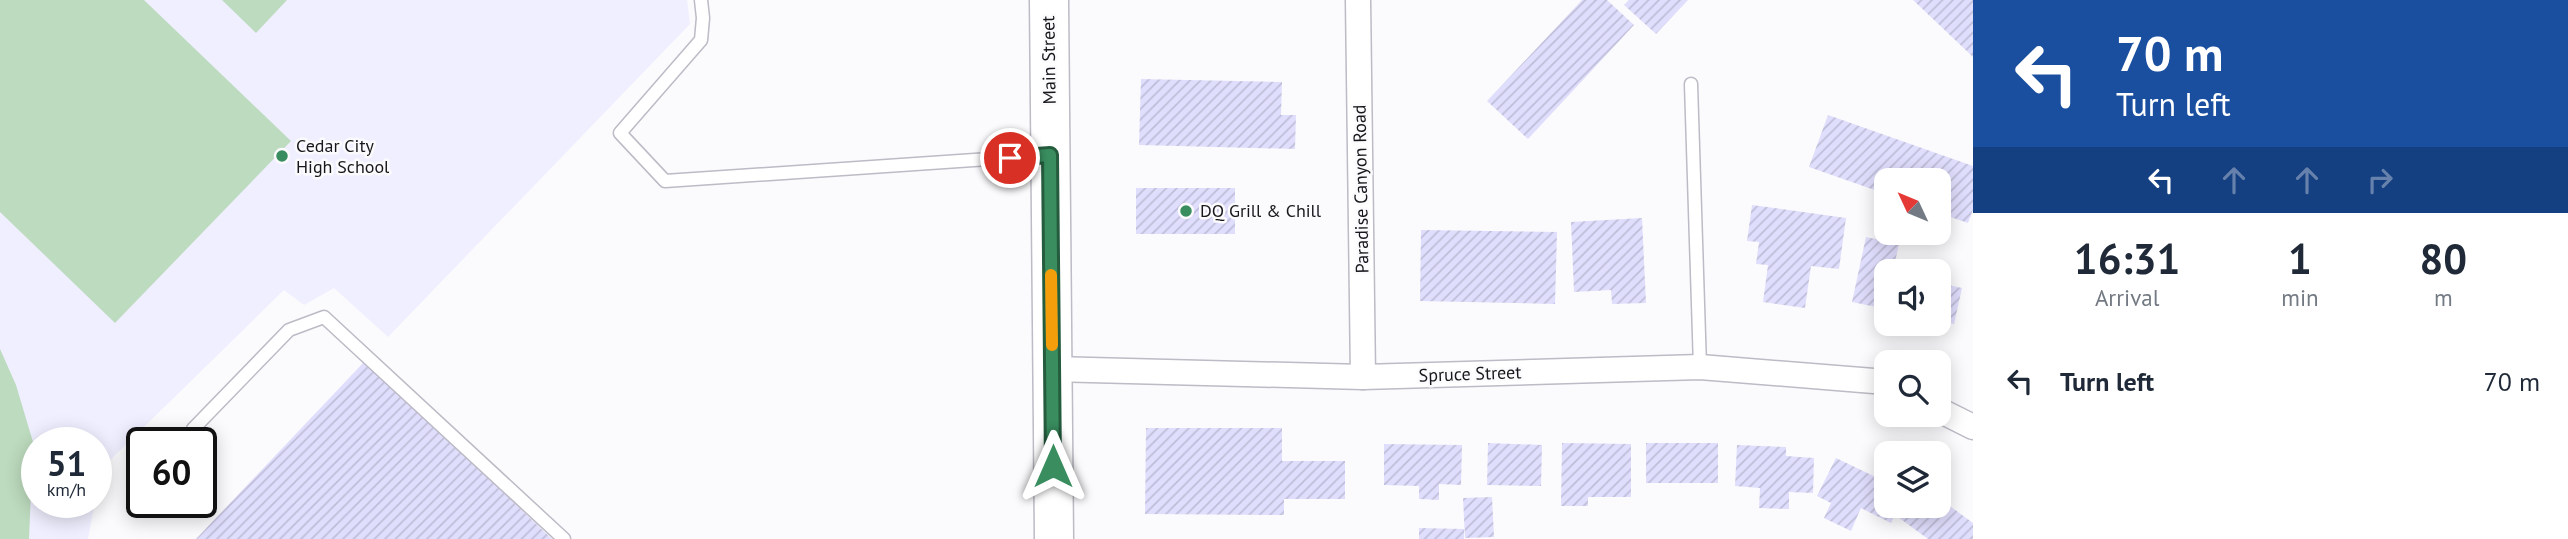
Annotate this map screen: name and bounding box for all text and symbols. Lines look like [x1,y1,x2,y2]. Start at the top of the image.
street label: Main Street [1036,16,1061,105]
text: 70 m [2116,21,2223,85]
icon: left [2001,28,2092,119]
text: Turn left [2116,83,2231,125]
street label: Paradise Canyon Road [1348,104,1373,274]
pin [980,128,1040,188]
place label: Cedar City High School [296,134,390,178]
icon: arrive [991,139,1029,177]
marker: Cedar City High School [274,148,290,164]
icon: left [2142,161,2180,199]
icon: ahead [2215,161,2253,199]
icon: ahead [2288,161,2326,199]
icon: right [2361,161,2399,199]
north arrow [1874,168,1951,245]
map controls [1874,168,1951,518]
place label: DQ Grill & Chill [1200,199,1322,222]
marker: DQ Grill & Chill [1178,203,1194,219]
text: 16:31 [2074,231,2180,286]
text: 1 [2288,231,2312,286]
text: 80 [2420,231,2467,286]
button: sound [1874,259,1951,336]
text: Arrival [2095,283,2159,312]
text: min [2281,283,2319,312]
text: m [2434,283,2453,312]
button: search [1874,350,1951,427]
street label: Spruce Street [1418,360,1522,387]
icon: left [2001,362,2039,400]
text: Turn left [2060,365,2154,398]
text: 70 m [2484,365,2540,398]
speed limit sign: 60 [126,427,217,518]
position arrow [1016,429,1090,503]
text: 51 [47,440,86,486]
button: layers [1874,441,1951,518]
text: km/h [47,478,86,501]

